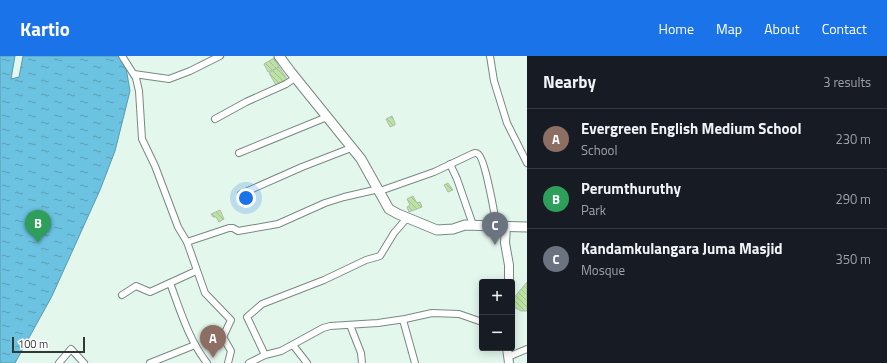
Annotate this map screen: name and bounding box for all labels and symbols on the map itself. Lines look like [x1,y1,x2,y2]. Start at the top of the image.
your location [236,188,256,208]
pin: B [25,210,51,243]
pin: C [482,212,508,245]
pin: A [200,325,226,358]
scale bar [12,335,85,354]

